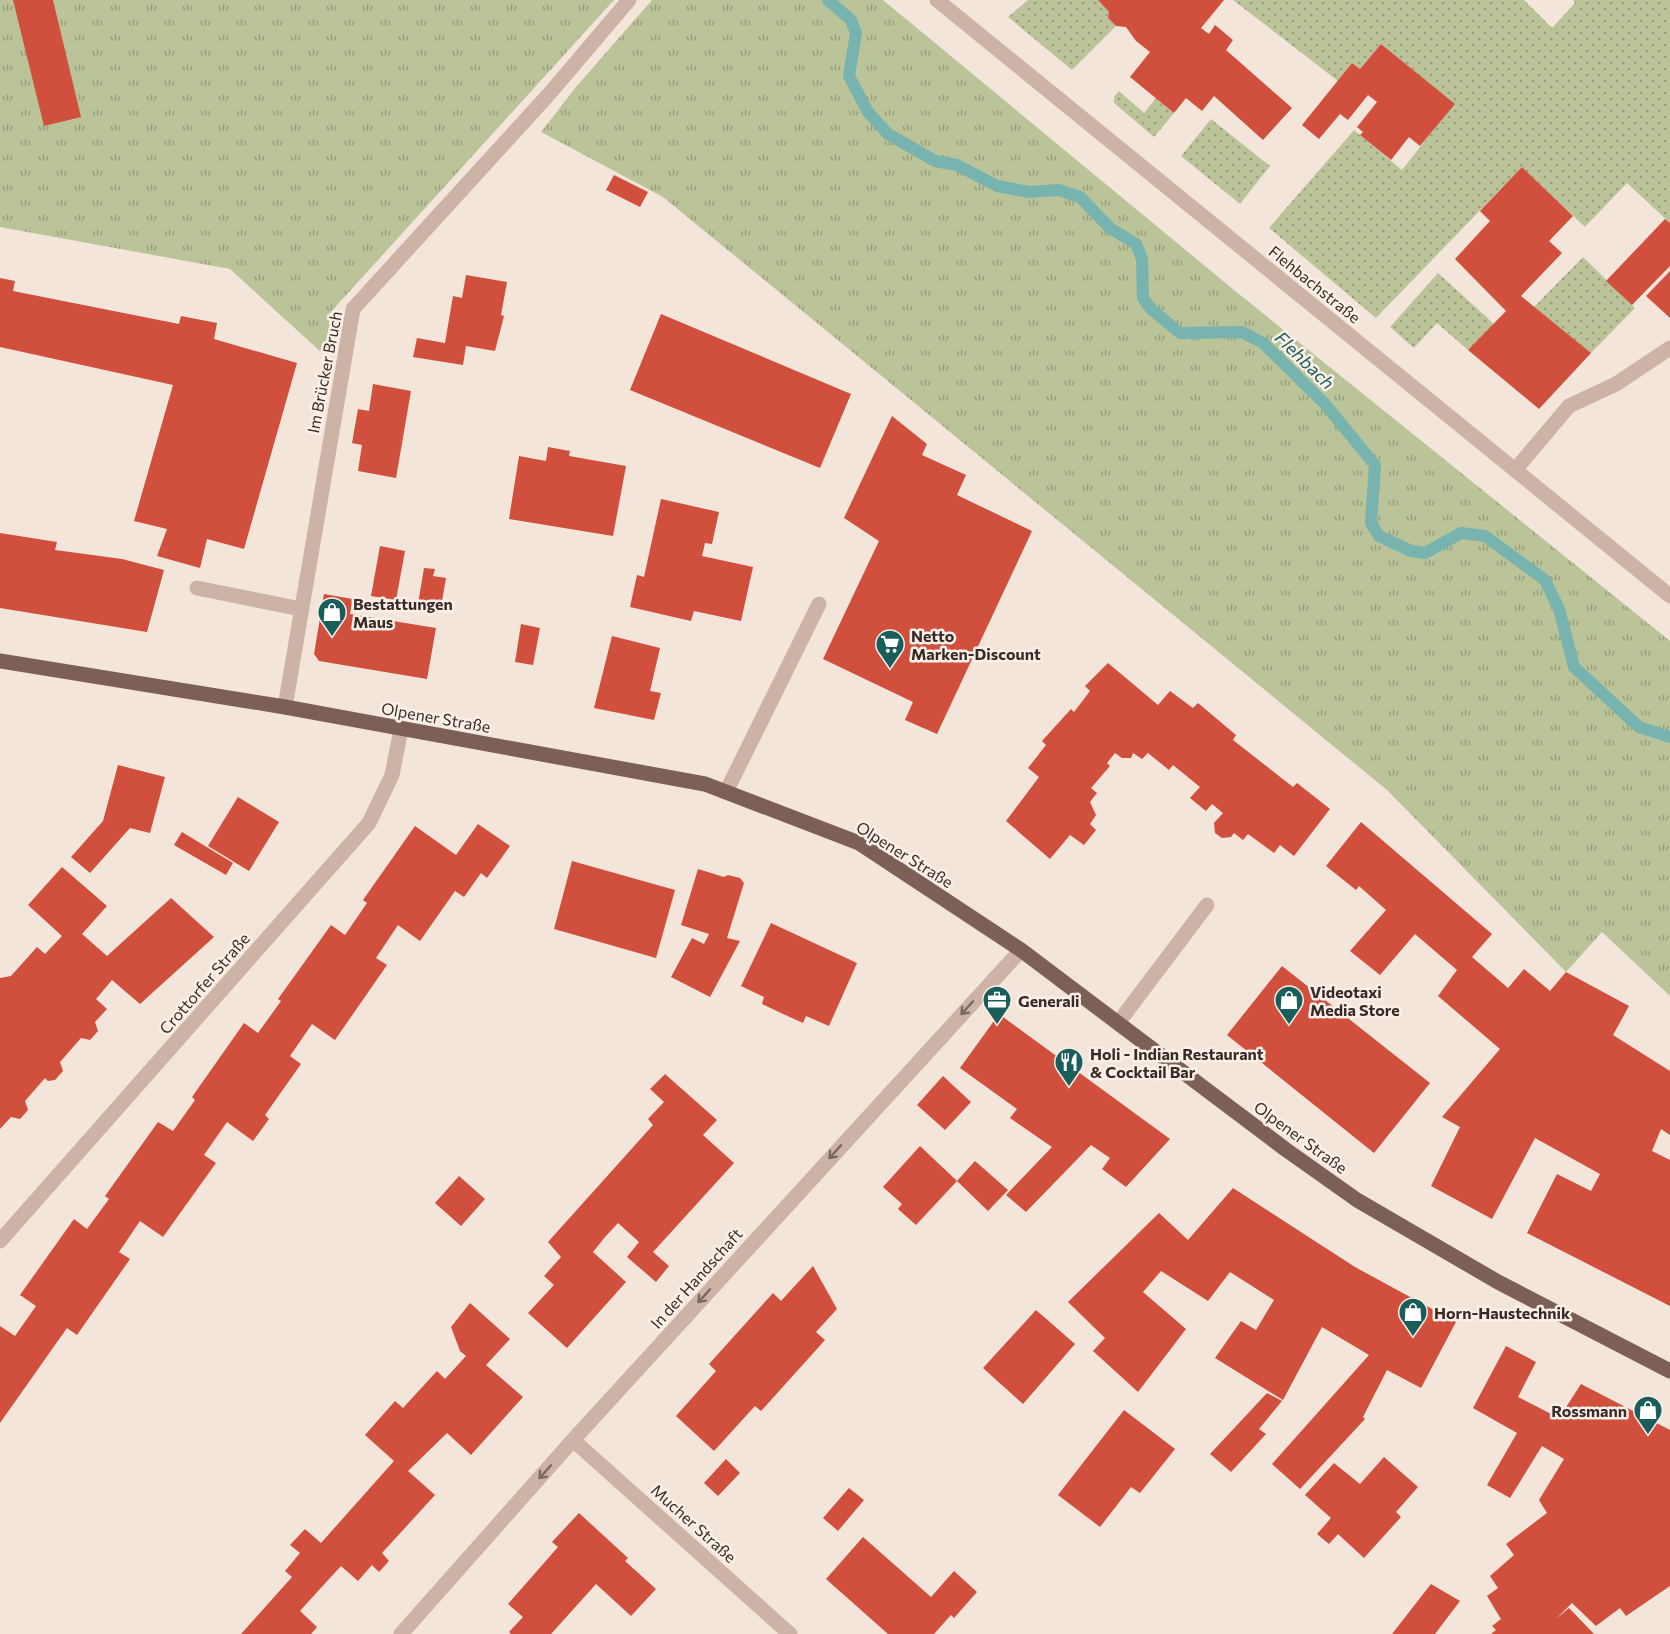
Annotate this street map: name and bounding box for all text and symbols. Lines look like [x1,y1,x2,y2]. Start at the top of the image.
street label: Flehbachstraße [1265,241,1365,327]
street label: Im Brücker Bruch [303,309,345,435]
water label: Flehbach [1271,326,1339,394]
place label: Bestattungen Maus [353,594,453,631]
shop icon: Bestattungen Maus [316,596,348,638]
place label: Netto Marken-Discount [911,626,1041,663]
supermarket icon: Netto Marken-Discount [874,628,906,670]
street label: Olpener Straße [380,698,492,736]
street label: Olpener Straße [853,817,957,891]
street label: Crottorfer Straße [155,929,253,1037]
place label: Videotaxi Media Store [1310,982,1400,1019]
office icon: Generali [981,984,1013,1026]
shop icon: Videotaxi Media Store [1273,984,1305,1026]
place label: Generali [1018,991,1079,1010]
one-way arrow [960,1000,974,1015]
place label: Holi - Indian Restaurant & Cocktail Bar [1090,1044,1264,1081]
restaurant icon: Holi - Indian Restaurant & Cocktail Bar [1053,1046,1085,1088]
street label: Olpener Straße [1251,1097,1351,1177]
one-way arrow [828,1144,842,1159]
street label: In der Handschaft [646,1224,746,1332]
one-way arrow [697,1289,711,1304]
shop icon: Horn-Haustechnik [1397,1296,1429,1338]
place label: Horn-Haustechnik [1434,1303,1571,1322]
shop icon: Rossmann [1632,1394,1664,1436]
place label: Rossmann [1551,1401,1627,1420]
one-way arrow [538,1464,552,1479]
street label: Mucher Straße [648,1480,740,1566]

